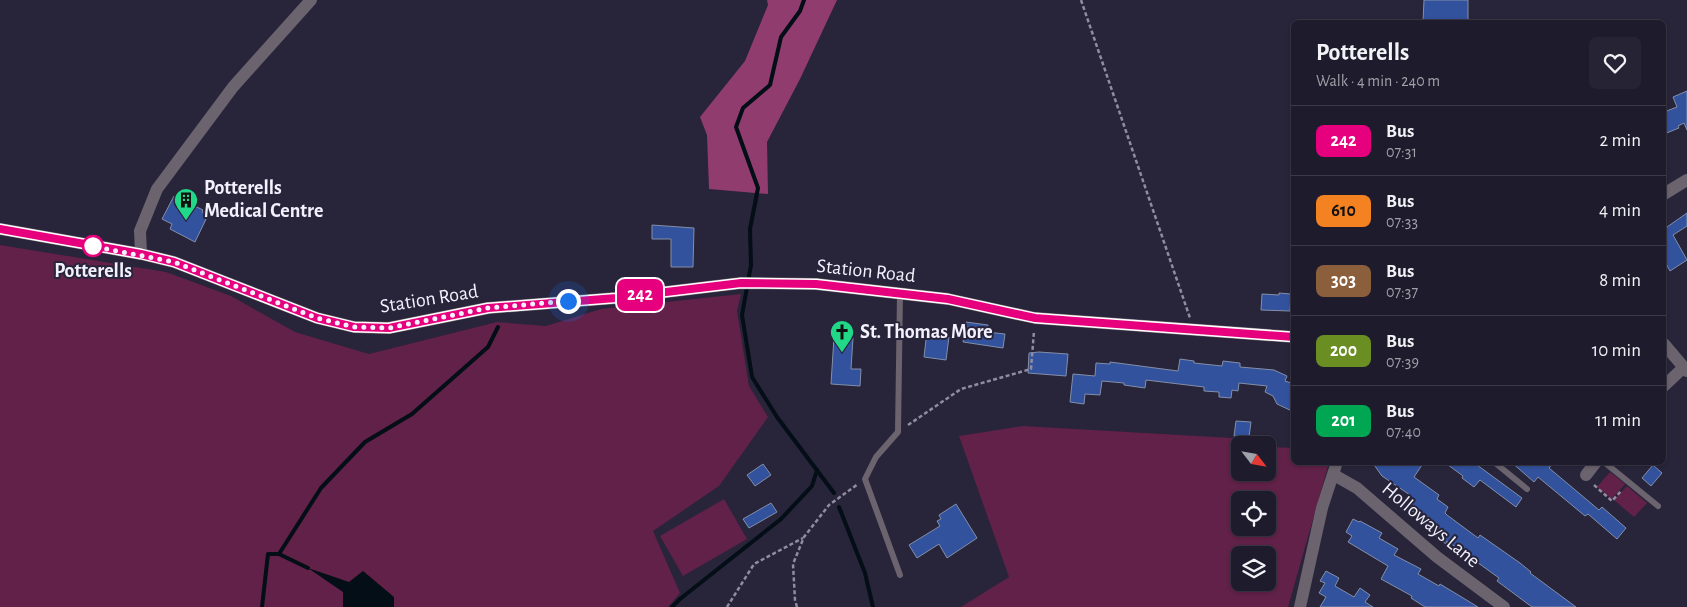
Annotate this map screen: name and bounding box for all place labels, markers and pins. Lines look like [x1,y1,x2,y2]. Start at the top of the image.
place label: Potterells Medical Centre [204,178,323,221]
building icon: Potterells Medical Centre [173,187,199,221]
marker: Potterells [82,235,104,257]
place label: Potterells [54,261,132,281]
church icon: St. Thomas More [829,319,855,353]
place label: St. Thomas More [860,322,993,342]

